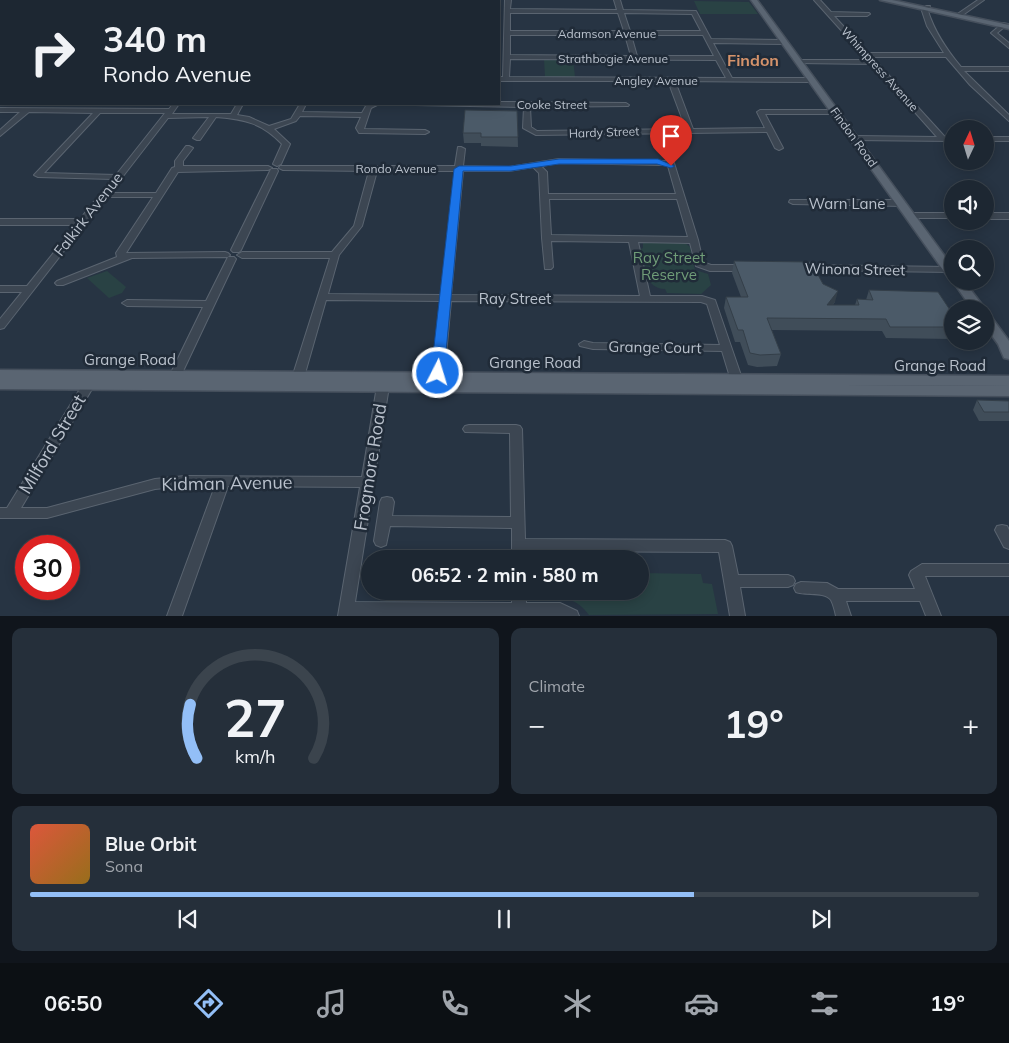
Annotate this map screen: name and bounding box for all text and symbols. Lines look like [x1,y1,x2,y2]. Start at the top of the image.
text: 340 m [103,17,207,61]
icon: right [20,20,85,85]
street label: Whimpress Avenue [838,24,922,114]
street label: Adamson Avenue [558,26,656,41]
district label: Findon [727,50,779,70]
street label: Strathbogie Avenue [558,51,668,66]
text: Rondo Avenue [103,60,252,88]
street label: Angley Avenue [614,73,698,88]
street label: Cooke Street [517,97,587,112]
street label: Findon Road [827,104,881,170]
pin [650,115,692,166]
north arrow [944,120,994,170]
map controls [944,120,994,350]
icon: arrive [657,122,685,150]
street label: Hardy Street [568,123,640,141]
street label: Rondo Avenue [355,161,437,176]
street label: Falkirk Avenue [49,168,127,260]
button: sound [944,180,994,230]
street label: Warn Lane [808,194,886,213]
button: search [944,240,994,290]
park label: Ray Street Reserve [633,248,705,284]
street label: Winona Street [804,259,906,279]
street label: Ray Street [479,289,551,308]
button: layers [944,300,994,350]
street label: Grange Court [608,337,702,357]
position arrow [411,346,463,398]
street label: Grange Road [84,350,176,369]
street label: Grange Road [489,353,581,372]
street label: Grange Road [894,356,986,375]
street label: Milford Street [13,390,91,498]
street label: Frogmore Road [349,402,391,532]
street label: Kidman Avenue [161,470,293,496]
speed limit sign: 30 [15,535,80,600]
text: 06:52 · 2 min · 580 m [411,563,599,587]
text: Climate [529,676,585,696]
text: 27 [224,685,286,750]
text: 19° [724,700,784,748]
text: − [529,707,545,742]
text: + [962,707,979,742]
text: km/h [235,745,275,767]
text: Blue Orbit [105,832,196,856]
text: Sona [105,856,143,876]
icon: previous [174,905,202,933]
icon: pause [490,905,518,933]
icon: next [807,905,835,933]
icon: directions [191,986,226,1021]
icon: music [314,986,349,1021]
icon: phone [437,986,472,1021]
icon: climate [560,986,595,1021]
icon: car [684,986,719,1021]
icon: filters [807,986,842,1021]
text: 06:50 [44,989,102,1017]
text: 19° [930,989,965,1017]

